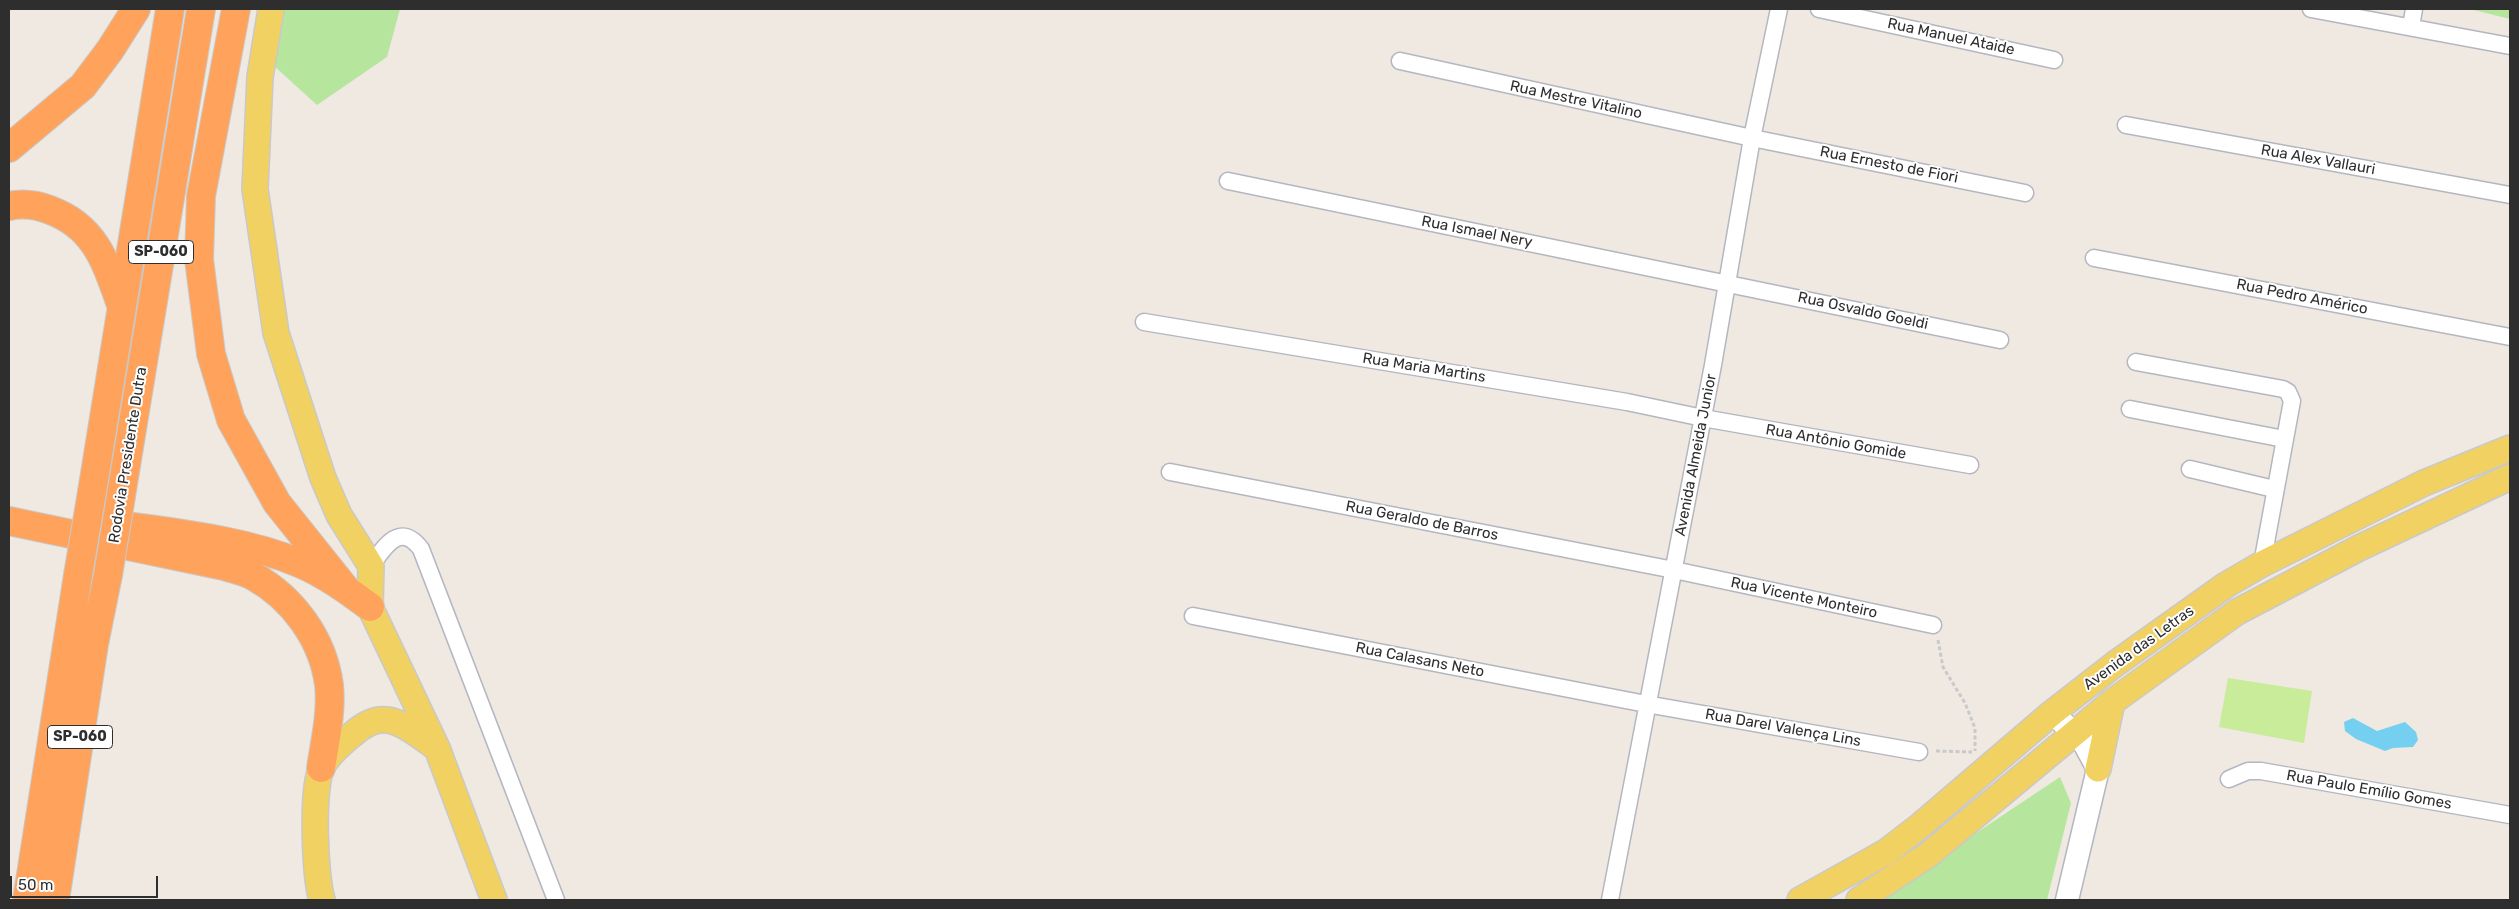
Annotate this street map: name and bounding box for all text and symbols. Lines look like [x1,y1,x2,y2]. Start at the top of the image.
street label: Rua Manuel Ataide [1886,15,2016,59]
street label: Rua Mestre Vitalino [1508,77,1644,123]
street label: Rua Alex Vallauri [2259,141,2377,179]
street label: Rua Ernesto de Fiori [1818,143,1960,187]
street label: Rua Ismael Nery [1420,212,1534,252]
road number: SP-060 [128,240,194,264]
street label: Rua Pedro Américo [2235,275,2369,319]
street label: Rua Osvaldo Goeldi [1796,288,1930,334]
street label: Rua Maria Martins [1361,349,1487,387]
street label: Rodovia Presidente Dutra [105,366,151,544]
street label: Avenida Almeida Junior [1671,372,1721,538]
street label: Rua Antônio Gomide [1764,421,1908,463]
street label: Rua Geraldo de Barros [1344,497,1500,545]
street label: Rua Vicente Monteiro [1729,574,1879,622]
street label: Avenida das Letras [2080,602,2198,694]
street label: Rua Calasans Neto [1354,639,1486,681]
street label: Rua Darel Valença Lins [1704,705,1862,751]
road number: SP-060 [48,726,112,749]
street label: Rua Paulo Emílio Gomes [2285,767,2453,813]
scale bar [12,866,160,898]
text: 50 m [18,876,53,894]

